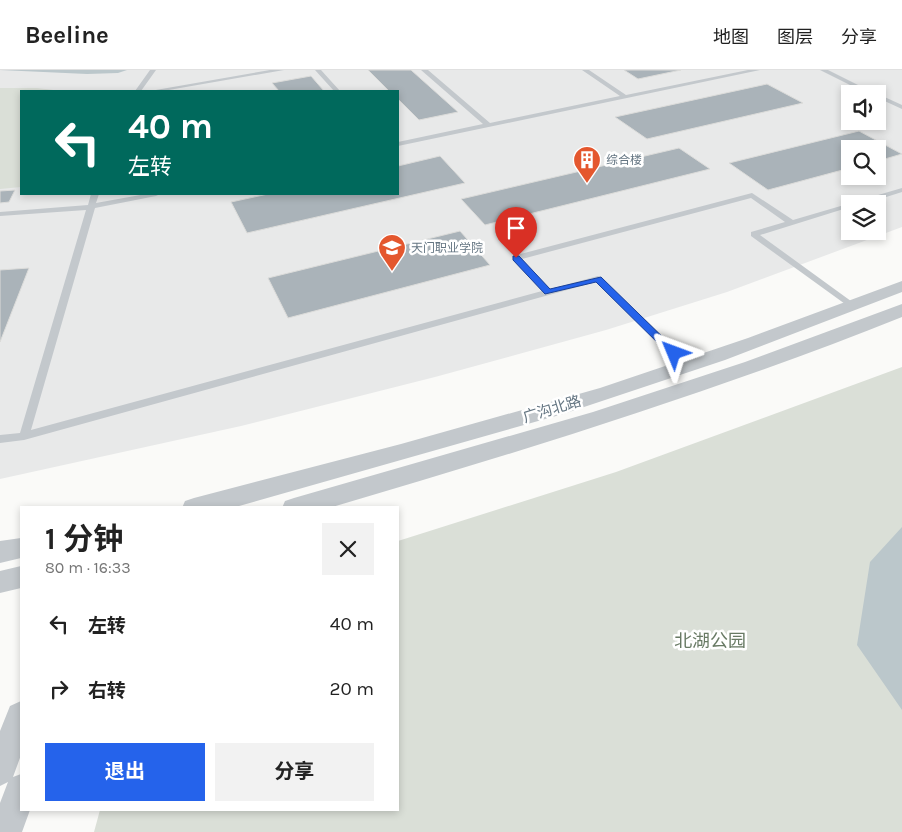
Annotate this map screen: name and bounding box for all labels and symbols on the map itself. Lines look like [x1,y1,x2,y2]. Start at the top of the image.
building icon: 综合楼 [572,145,602,184]
place label: 综合楼 [606,153,642,167]
pin [495,207,537,258]
school or university icon: 天门职业学院 [377,233,407,272]
place label: 天门职业学院 [411,241,483,255]
position arrow [647,326,699,378]
street label: 广沟北路 [521,392,583,426]
park label: 北湖公园 [674,630,746,652]

